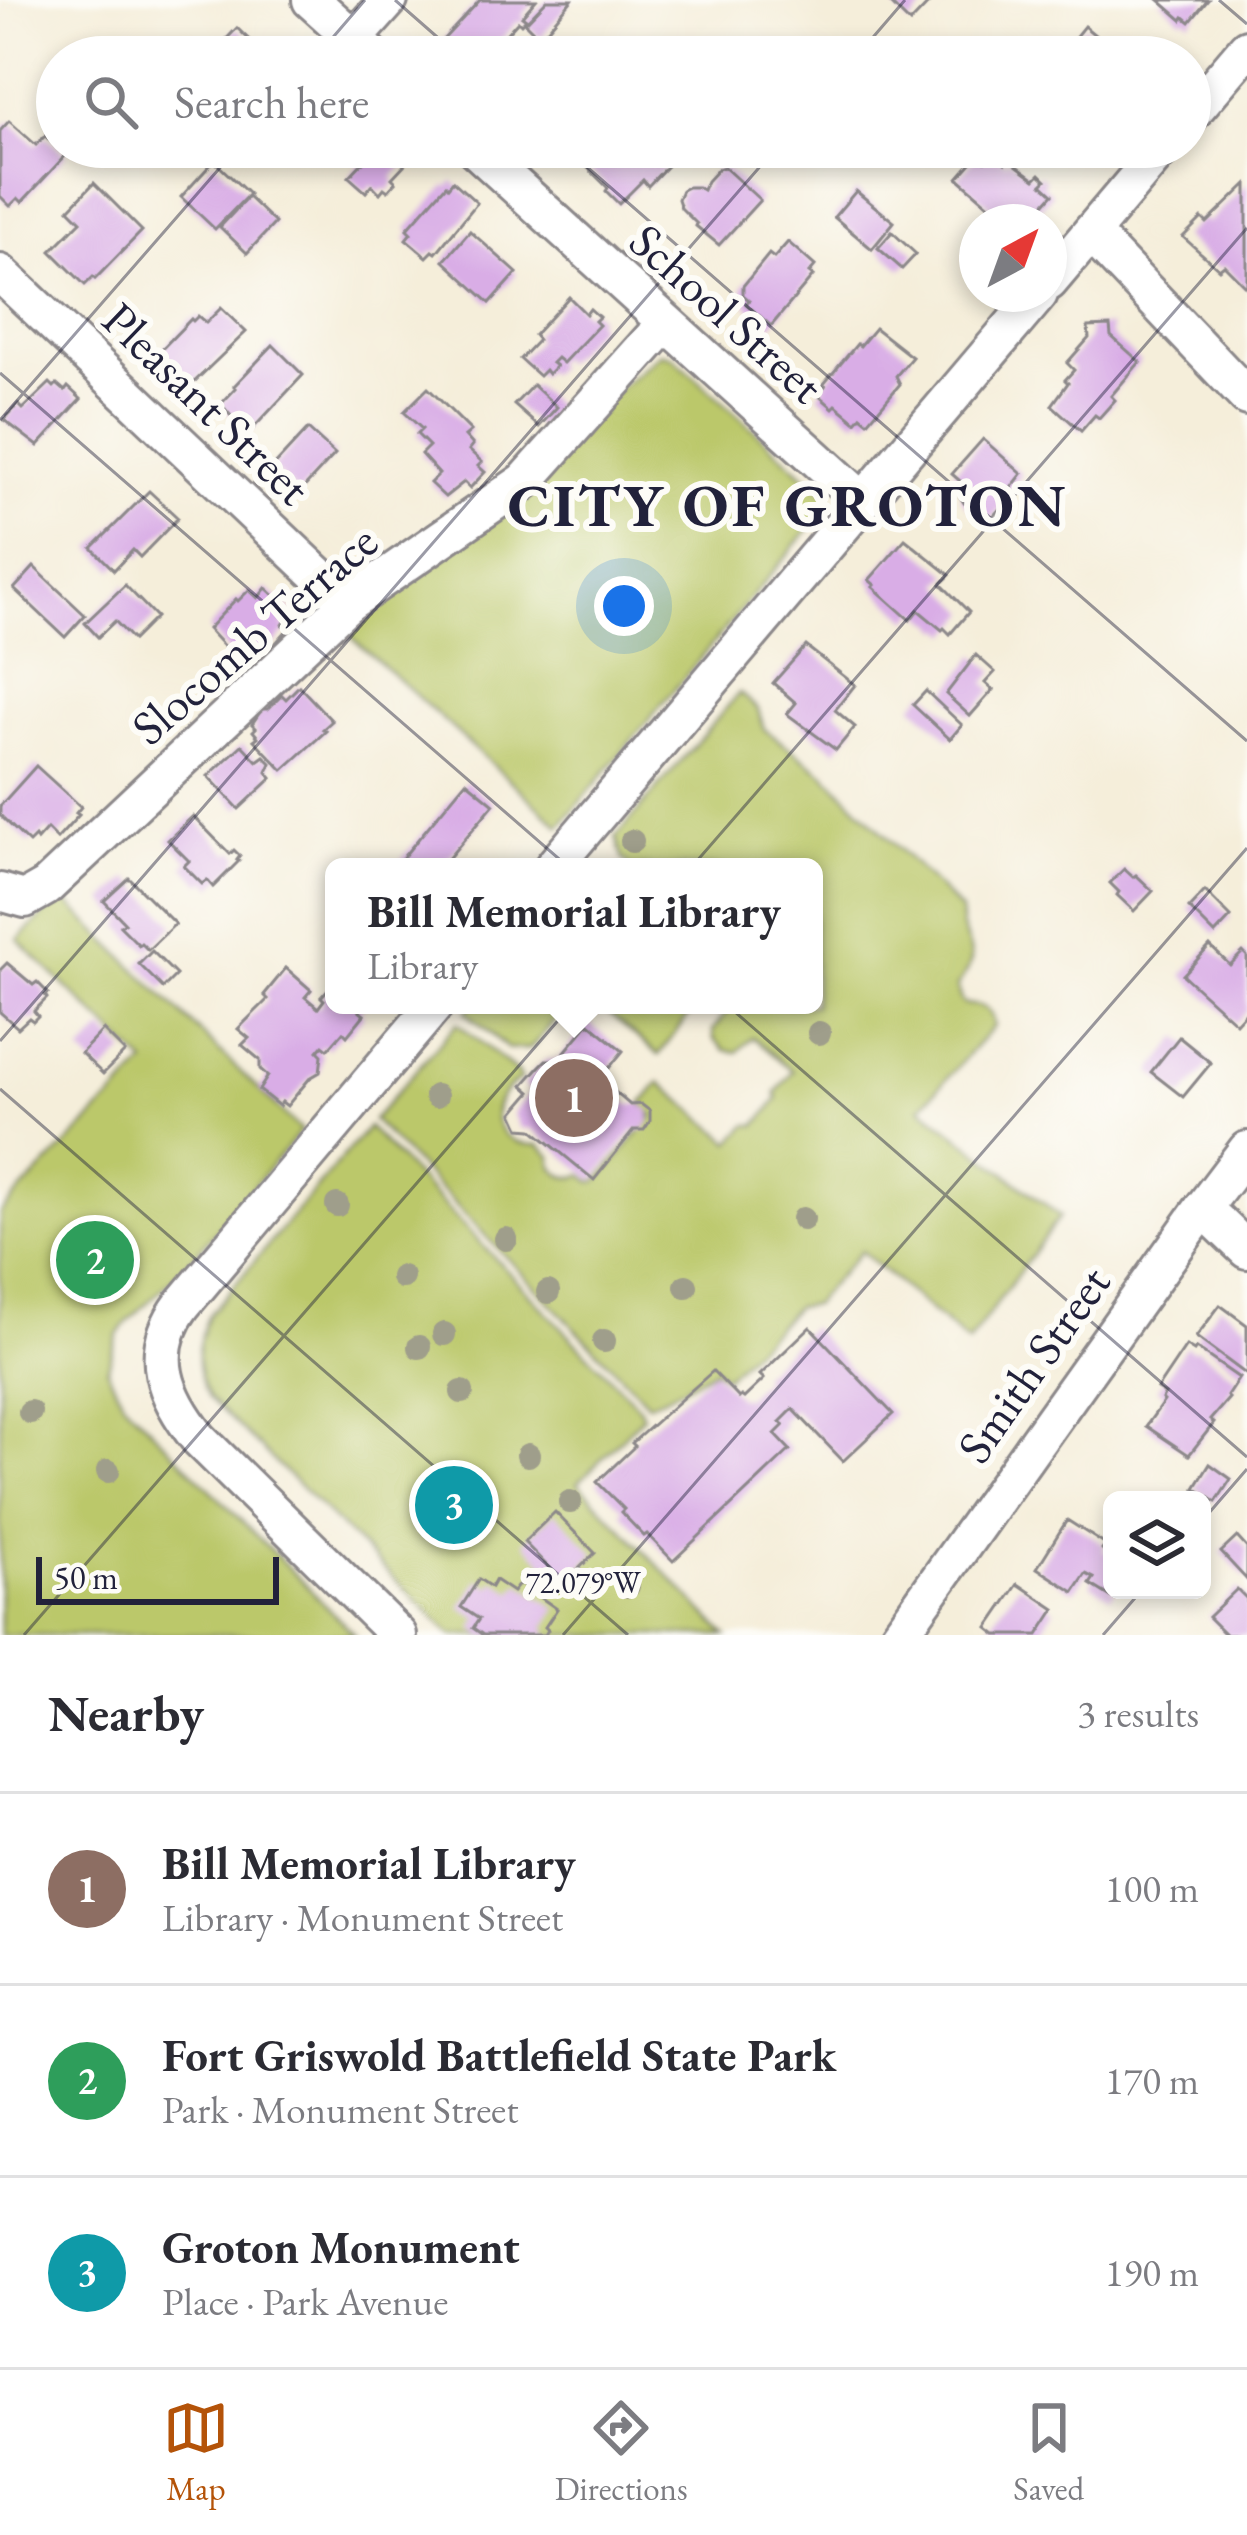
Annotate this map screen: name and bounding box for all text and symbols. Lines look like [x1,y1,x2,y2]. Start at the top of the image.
search box [36,36,1211,168]
icon: search [78,69,144,135]
text: Search here [174,73,369,131]
north arrow [959,204,1067,312]
street label: School Street [617,210,837,416]
street label: Pleasant Street [90,288,324,518]
district label: CITY OF GROTON [508,466,1068,544]
street label: Slocomb Terrace [118,510,390,758]
your location [594,576,654,636]
popup [325,858,823,1014]
text: Bill Memorial Library [367,882,781,940]
text: Library [367,940,478,991]
pin: 1 [535,1053,613,1143]
pin: 2 [56,1215,134,1305]
street label: Smith Street [943,1254,1123,1474]
pin: 3 [415,1460,493,1550]
map controls [1103,1491,1211,1599]
button: layers [1103,1491,1211,1599]
scale bar [36,1551,279,1604]
text: 50 m [54,1556,118,1599]
text: 72.079°W [525,1563,641,1602]
text: Nearby [48,1680,204,1746]
text: 3 results [1077,1688,1199,1739]
text: Bill Memorial Library [162,1834,576,1892]
text: 1 [77,1863,97,1914]
text: 100 m [1105,1863,1199,1914]
text: Library · Monument Street [162,1892,563,1943]
text: Fort Griswold Battlefield State Park [162,2026,836,2084]
text: 2 [77,2055,97,2106]
text: 170 m [1105,2055,1199,2106]
text: Park · Monument Street [162,2084,519,2135]
text: Groton Monument [162,2218,520,2276]
text: 3 [77,2247,97,2298]
text: 190 m [1105,2247,1199,2298]
text: Place · Park Avenue [162,2276,448,2327]
tab: Map [163,2395,229,2510]
tab: Directions [555,2395,688,2510]
tab: Saved [1013,2395,1084,2510]

